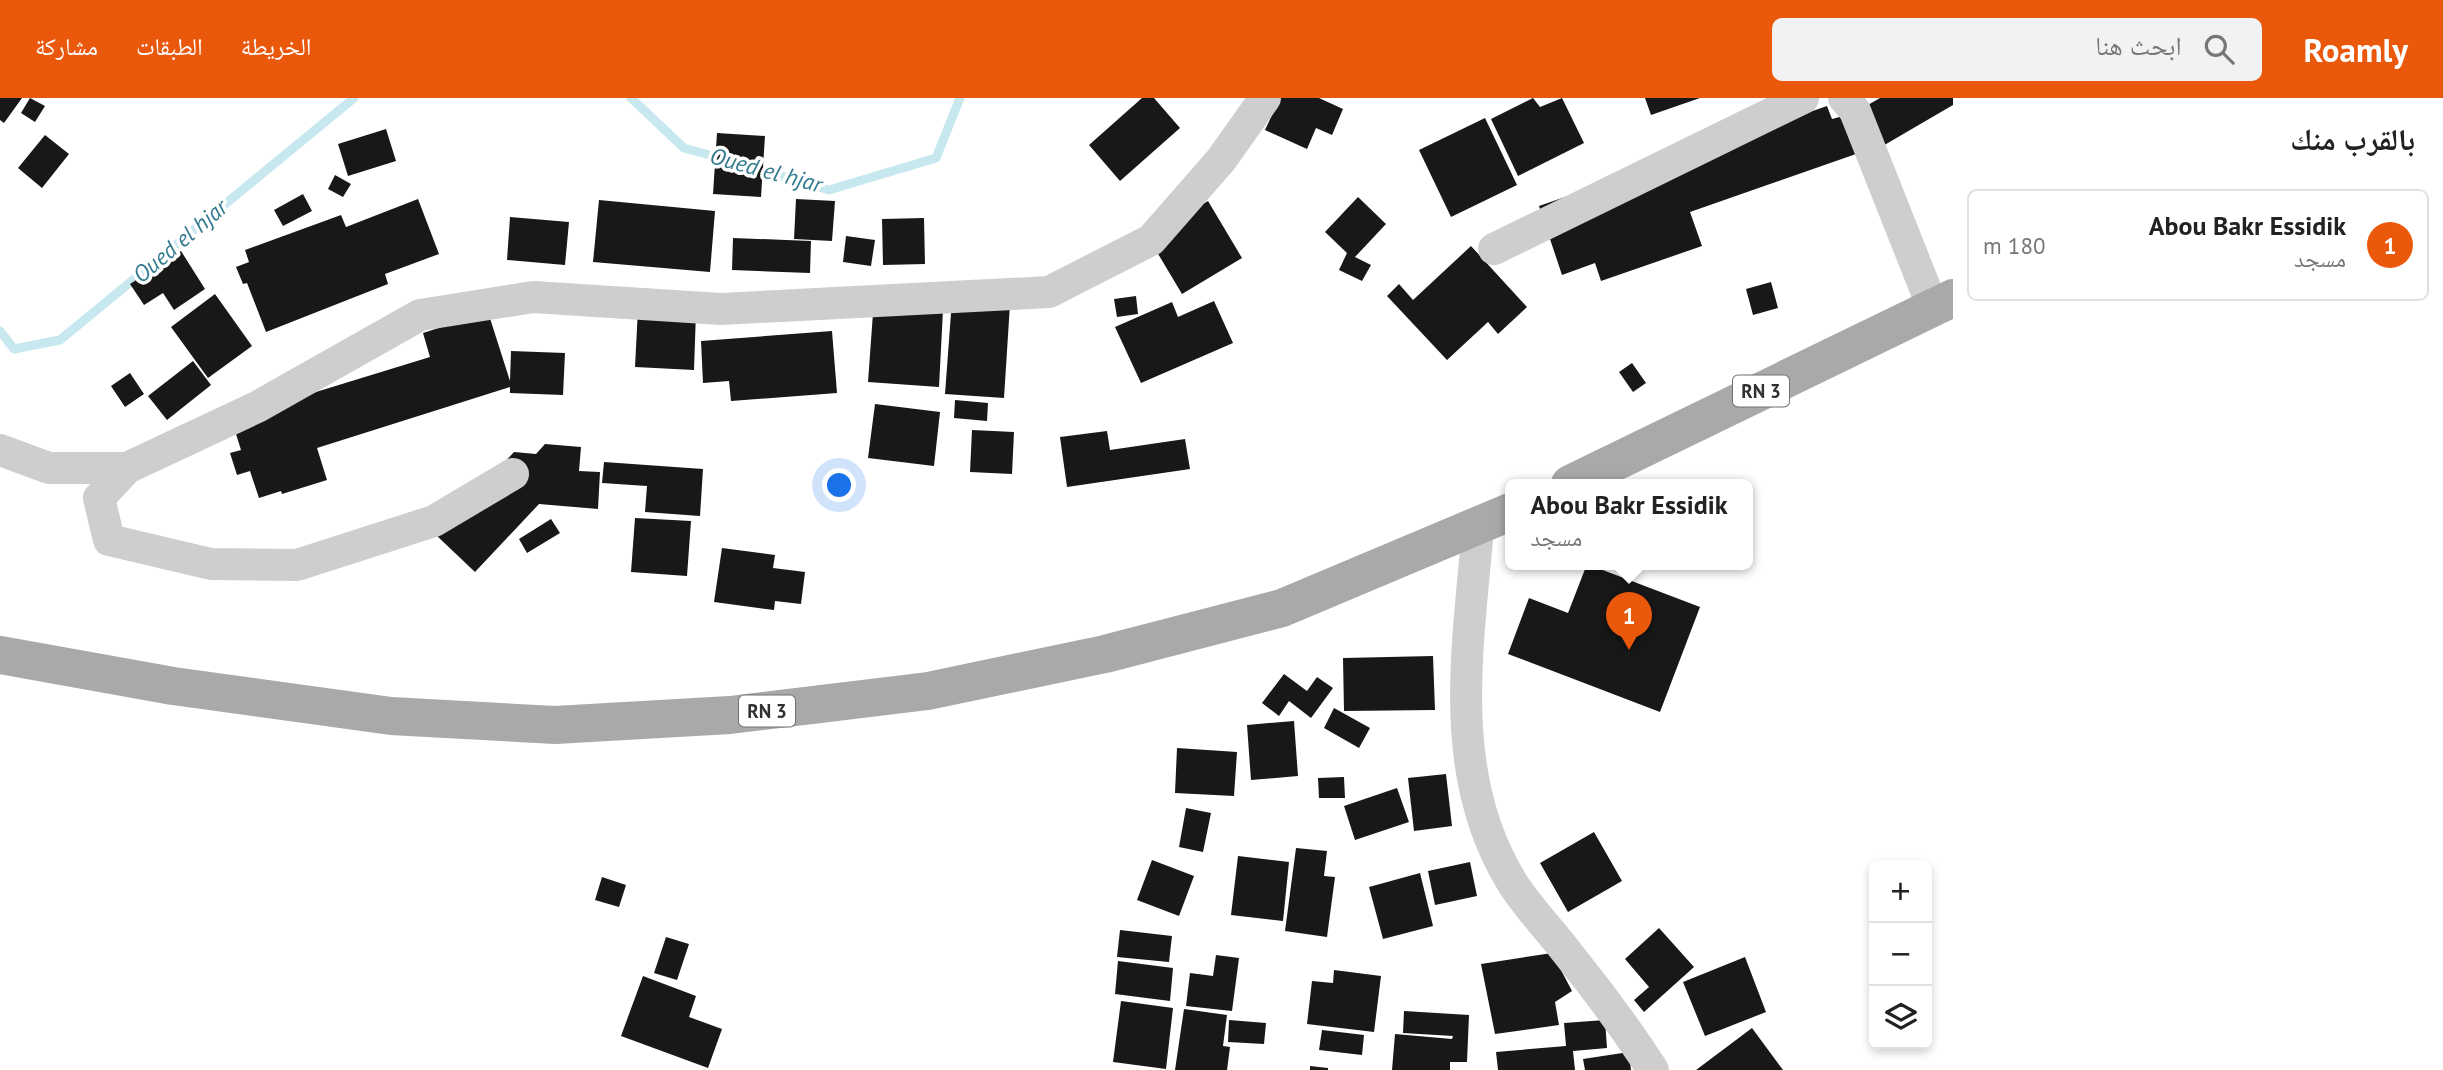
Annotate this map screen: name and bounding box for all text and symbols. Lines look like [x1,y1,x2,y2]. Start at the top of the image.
search box [1772,18,2262,81]
text: Roamly [2304,28,2408,71]
text: ابحث هنا [2095,29,2182,62]
icon: search [2200,30,2238,68]
text: مشاركة [35,31,98,62]
text: الطبقات [136,31,203,62]
text: الخريطة [241,31,311,62]
text: بالقرب منك [2290,119,2415,158]
water label: Oued el hjar [707,141,827,199]
water label: Oued el hjar [126,192,234,289]
text: Abou Bakr Essidik [2149,209,2346,242]
text: 180 m [1983,231,2045,260]
text: 1 [2383,231,2397,260]
text: مسجد [2294,244,2346,273]
road number: RN 3 [1733,376,1789,406]
your location [822,468,856,502]
popup [1505,479,1753,570]
text: Abou Bakr Essidik [1530,488,1728,521]
text: مسجد [1530,523,1582,552]
pin: 1 [1606,592,1652,650]
road number: RN 3 [739,696,795,726]
map controls [1869,860,1932,1049]
button: + [1869,860,1932,923]
button: − [1869,923,1932,986]
button: layers [1869,986,1932,1049]

